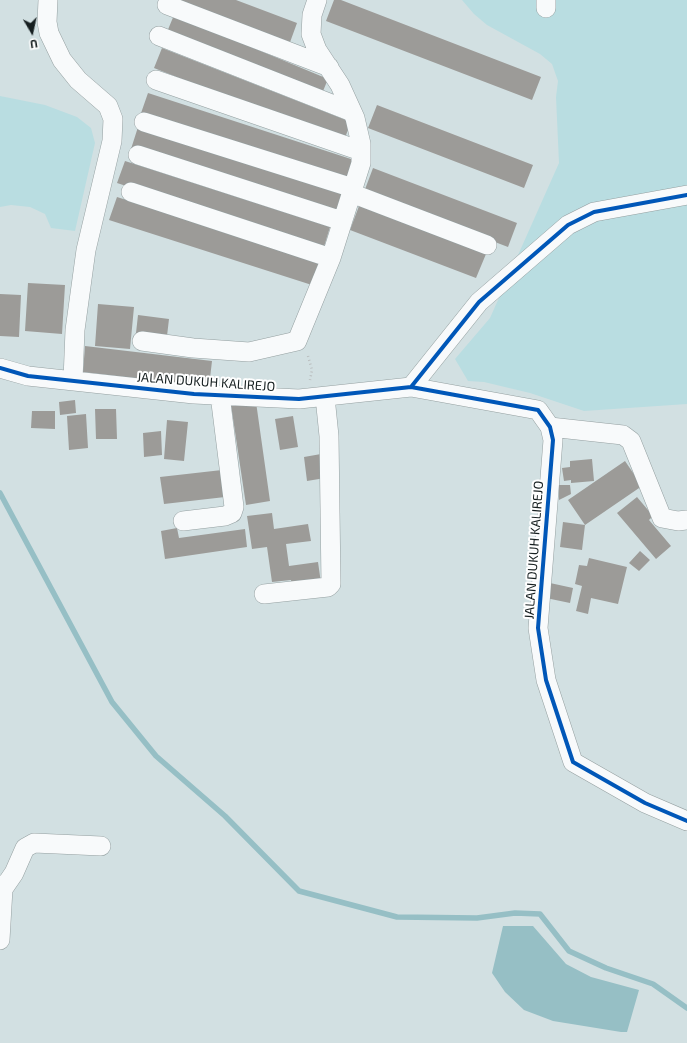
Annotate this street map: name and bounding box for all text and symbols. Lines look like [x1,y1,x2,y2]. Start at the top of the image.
north arrow [12,12,52,52]
text: U [29,37,39,51]
street label: JALAN DUKUH KALIREJO [136,369,276,395]
street label: JALAN DUKUH KALIREJO [521,480,547,620]

